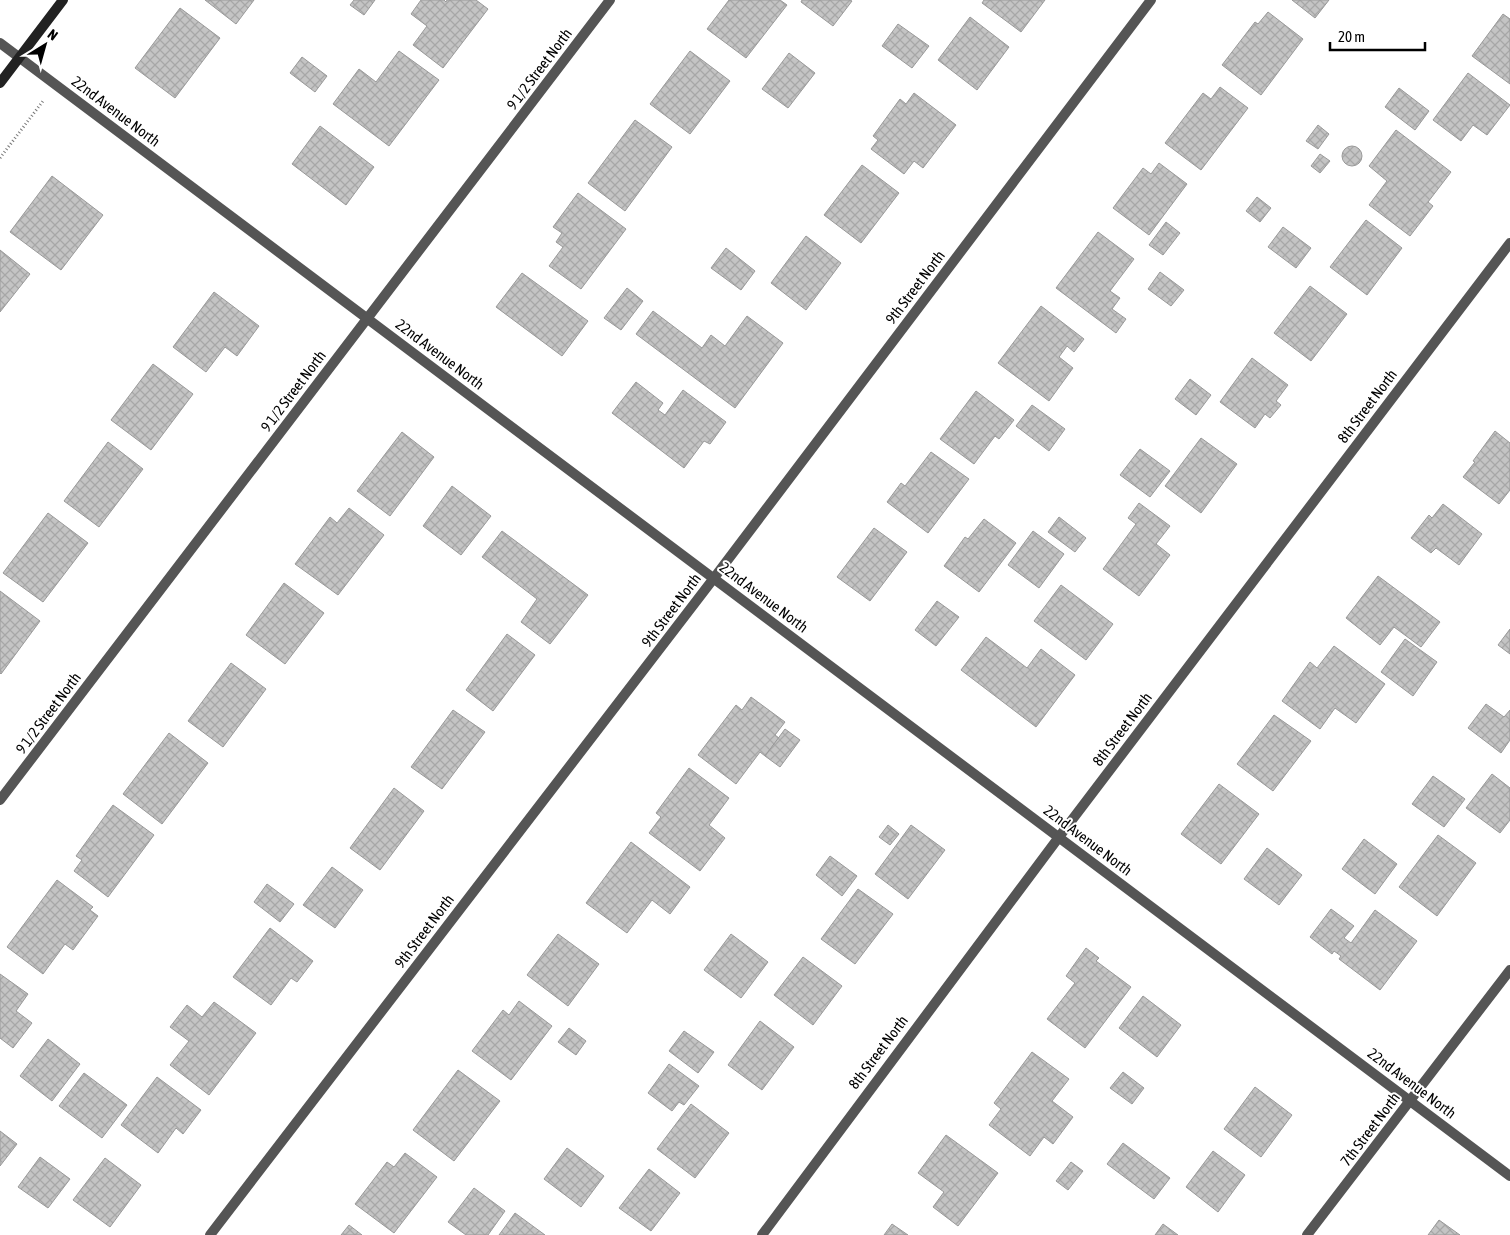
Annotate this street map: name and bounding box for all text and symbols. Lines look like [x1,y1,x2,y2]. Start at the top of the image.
north arrow [20,20,70,70]
scale bar [1330,20,1425,52]
street label: 9 1/2 Street North [503,25,575,113]
text: N [45,26,61,43]
text: 20 m [1338,28,1365,45]
street label: 22nd Avenue North [69,72,163,150]
street label: 9th Street North [882,247,948,327]
street label: 22nd Avenue North [393,315,487,393]
street label: 9 1/2 Street North [257,347,329,435]
street label: 8th Street North [1334,366,1400,446]
street label: 22nd Avenue North [717,558,811,636]
street label: 9th Street North [638,570,704,650]
street label: 9 1/2 Street North [12,669,84,757]
street label: 8th Street North [1089,689,1155,769]
street label: 22nd Avenue North [1041,801,1135,879]
street label: 9th Street North [391,891,457,971]
street label: 8th Street North [845,1012,911,1092]
street label: 22nd Avenue North [1365,1044,1459,1122]
street label: 7th Street North [1337,1089,1403,1169]

